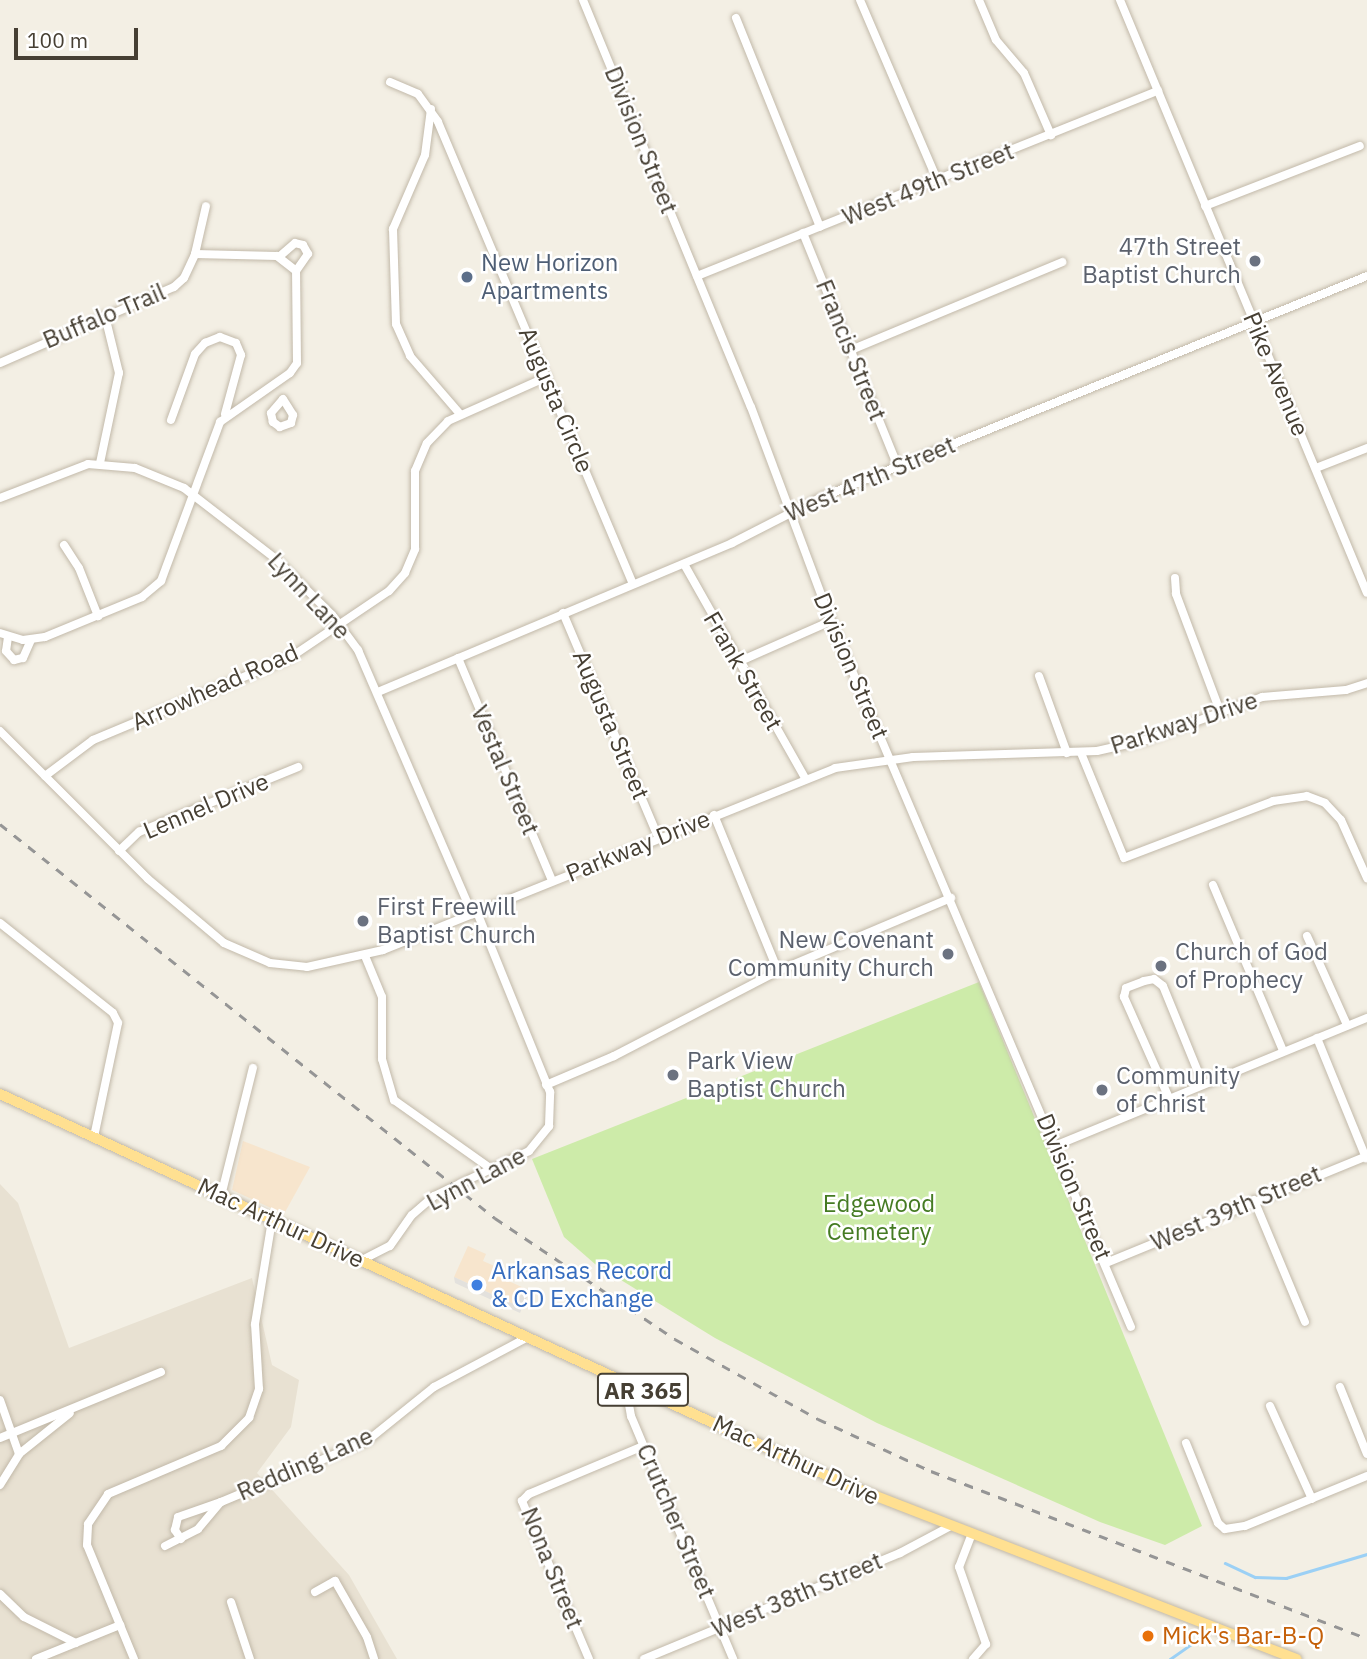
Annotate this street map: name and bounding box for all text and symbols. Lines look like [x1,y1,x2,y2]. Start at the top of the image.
scale bar [18,14,142,58]
text: 100 m [27,26,88,54]
street label: Division Street [598,62,684,218]
street label: West 49th Street [838,137,1018,231]
place label: 47th Street Baptist Church [1082,233,1241,289]
place label: New Horizon Apartments [481,249,618,305]
marker: 47th Street Baptist Church [1247,253,1263,269]
marker: New Horizon Apartments [459,269,475,285]
street label: Francis Street [810,275,892,425]
street label: Buffalo Trail [39,277,169,355]
street label: Pike Avenue [1237,308,1315,440]
street label: Augusta Circle [512,323,600,477]
street label: West 47th Street [781,430,959,528]
street label: Lynn Lane [262,547,356,645]
street label: Division Street [807,588,895,744]
street label: Frank Street [697,607,789,735]
street label: Arrowhead Road [127,637,303,737]
street label: Augusta Street [567,646,655,804]
street label: Parkway Drive [1107,686,1261,760]
street label: Vestal Street [465,701,545,839]
street label: Lennel Drive [139,767,273,845]
street label: Parkway Drive [562,804,714,888]
place label: First Freewill Baptist Church [377,893,536,949]
marker: First Freewill Baptist Church [355,913,371,929]
place label: New Covenant Community Church [728,926,934,982]
place label: Church of God of Prophecy [1175,938,1328,994]
marker: New Covenant Community Church [940,946,956,962]
marker: Church of God of Prophecy [1153,958,1169,974]
place label: Park View Baptist Church [687,1047,846,1103]
place label: Community of Christ [1116,1062,1240,1118]
marker: Park View Baptist Church [665,1067,681,1083]
marker: Community of Christ [1094,1082,1110,1098]
street label: Division Street [1030,1109,1118,1265]
street label: Lynn Lane [422,1141,530,1217]
street label: West 39th Street [1147,1159,1325,1257]
street label: Mac Arthur Drive [193,1172,369,1274]
park label: Edgewood Cemetery [823,1190,935,1246]
place label: Arkansas Record & CD Exchange [491,1257,672,1313]
marker: Arkansas Record & CD Exchange [469,1277,485,1293]
road number: AR 365 [596,1371,690,1410]
street label: Mac Arthur Drive [708,1409,884,1511]
street label: Redding Lane [233,1421,377,1507]
street label: Crutcher Street [631,1439,721,1603]
street label: Nona Street [515,1503,589,1633]
street label: West 38th Street [708,1546,886,1644]
place label: Mick's Bar-B-Q [1162,1622,1324,1650]
marker: Mick's Bar-B-Q [1140,1628,1156,1644]

